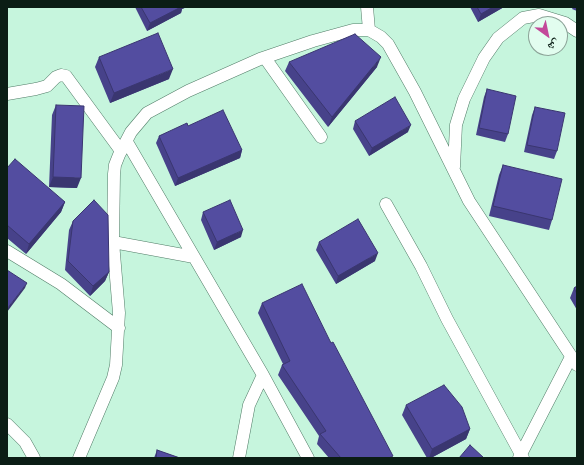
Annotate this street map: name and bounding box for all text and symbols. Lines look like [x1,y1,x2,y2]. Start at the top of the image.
north arrow [528,16,568,56]
text: ش [545,36,563,54]

